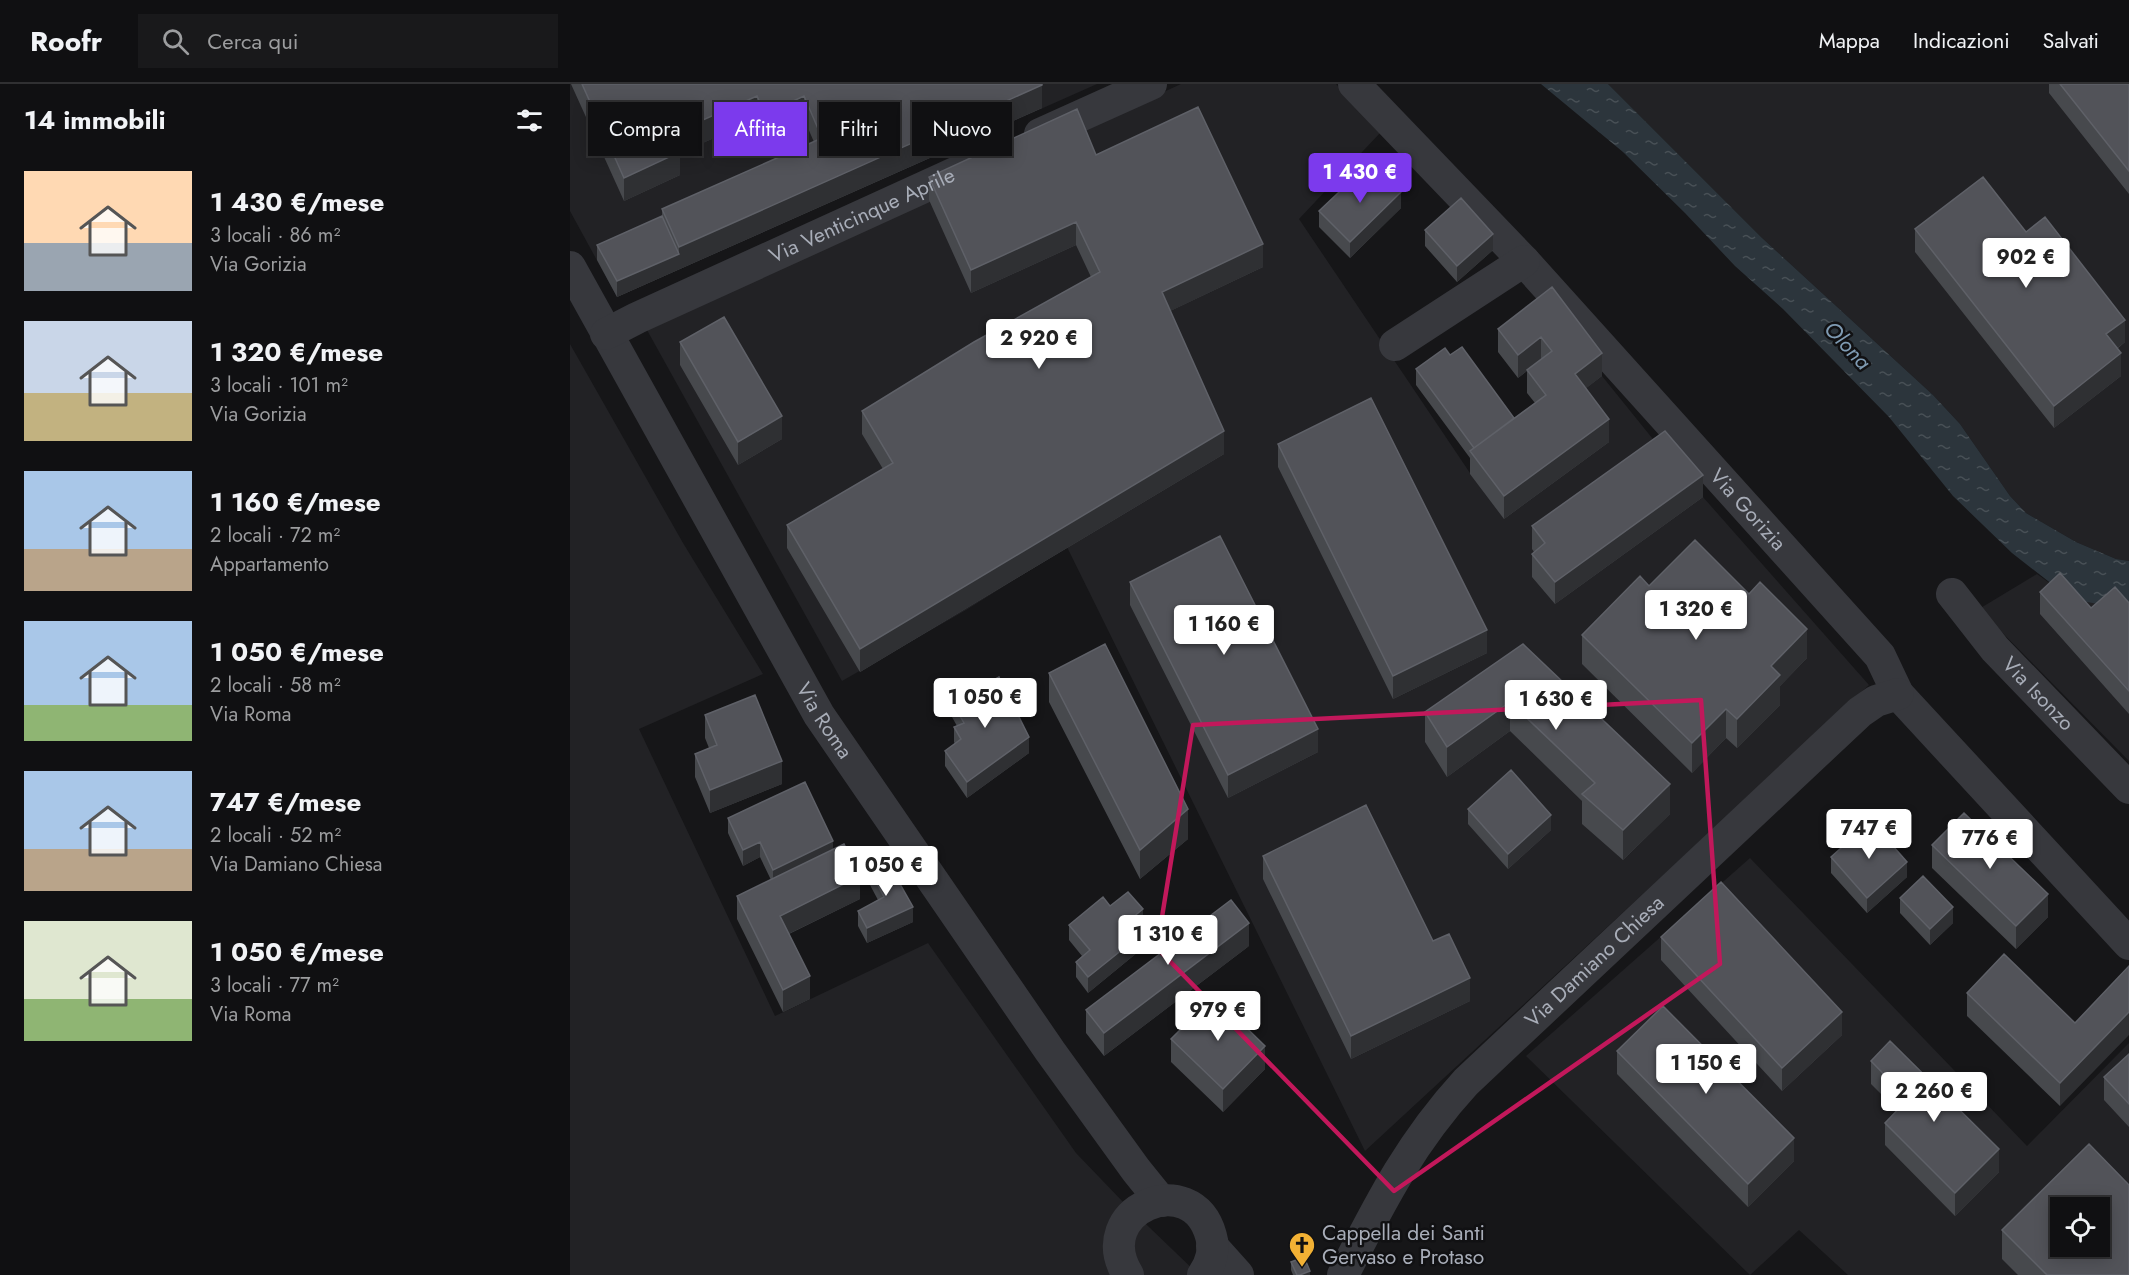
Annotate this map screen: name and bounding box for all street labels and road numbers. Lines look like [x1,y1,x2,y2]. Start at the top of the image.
street label: Via Venticinque Aprile [764,160,960,271]
street label: Via Gorizia [1703,462,1793,557]
street label: Via Isonzo [1995,650,2081,738]
street label: Via Roma [789,677,860,765]
street label: Via Damiano Chiesa [1518,888,1671,1034]

